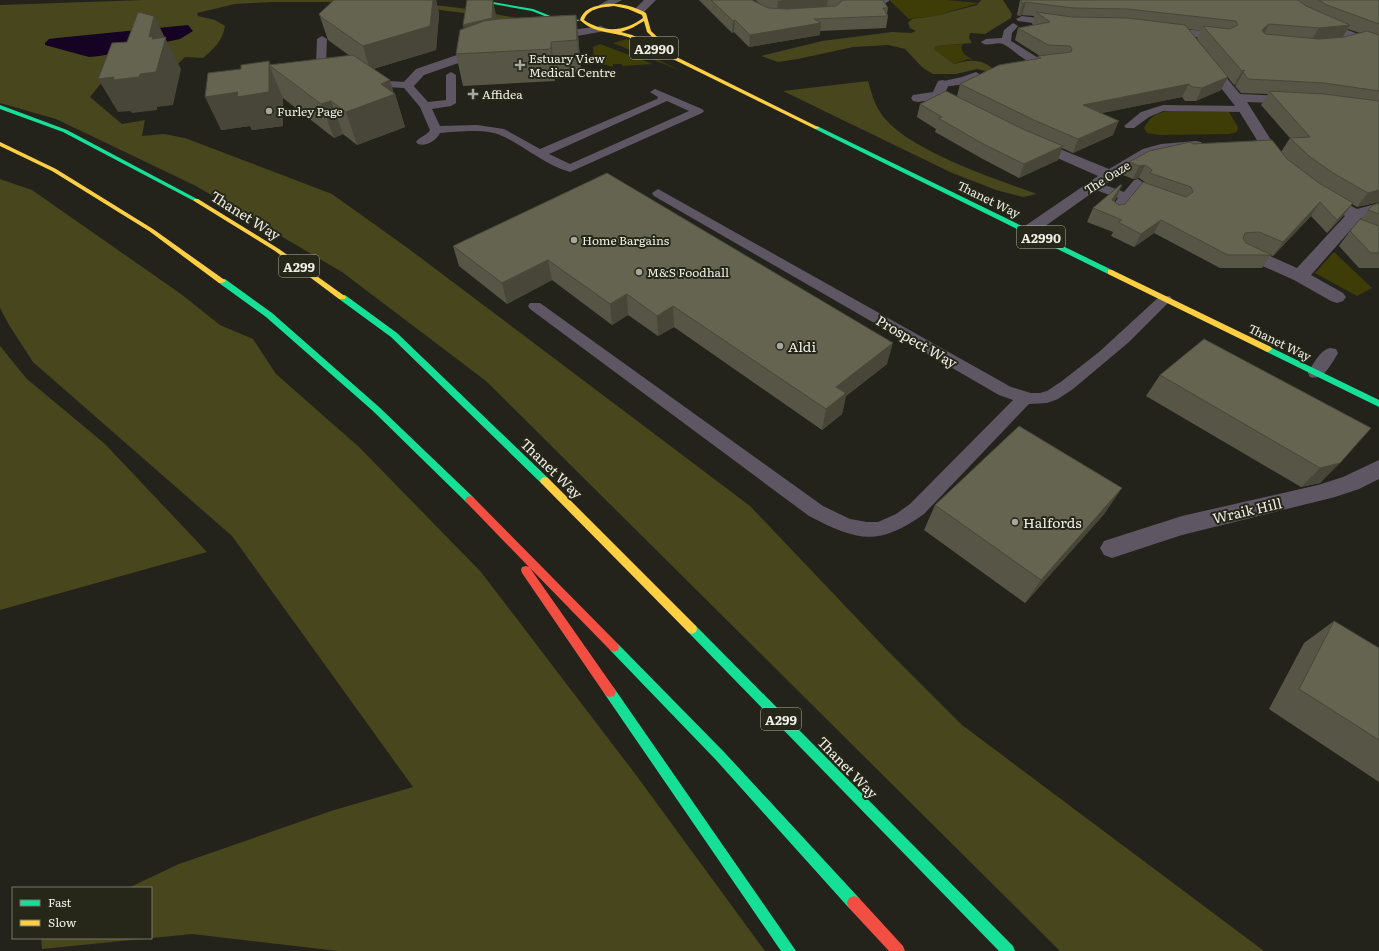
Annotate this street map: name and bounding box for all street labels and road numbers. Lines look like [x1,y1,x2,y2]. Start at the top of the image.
road number: A2990 [630,37,678,59]
street label: The Oaze [1081,156,1133,198]
street label: Thanet Way [955,176,1024,222]
street label: Thanet Way [207,186,286,245]
road number: A2990 [1017,226,1065,248]
road number: A299 [279,255,319,277]
street label: Prospect Way [873,310,962,373]
street label: Thanet Way [1246,319,1315,365]
street label: Thanet Way [517,433,588,503]
street label: Wraik Hill [1210,492,1284,528]
road number: A299 [761,708,801,730]
street label: Thanet Way [813,732,883,803]

